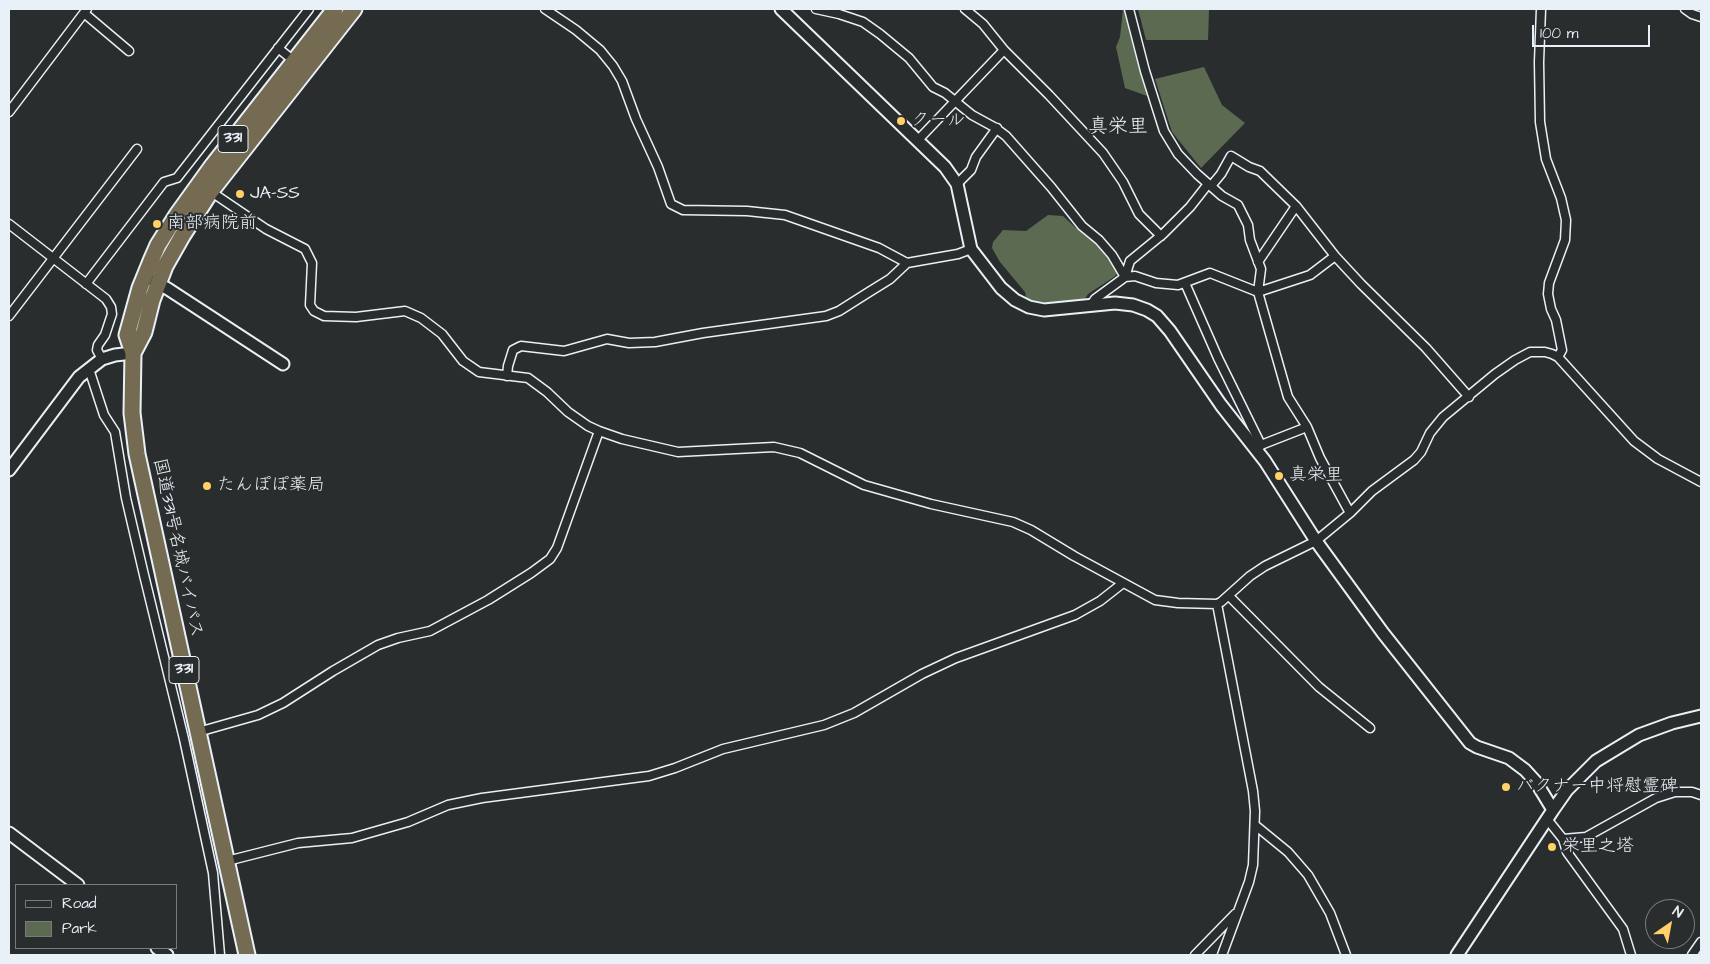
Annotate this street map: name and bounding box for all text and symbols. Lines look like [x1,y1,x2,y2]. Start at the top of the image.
scale bar [1535,15,1652,47]
text: 100 m [1540,23,1579,44]
place label: クール [911,110,965,132]
marker: クール [895,115,907,127]
district label: 真栄里 [1088,116,1148,140]
road number: 331 [218,126,248,152]
place label: JA-SS [250,183,300,205]
marker: JA-SS [234,188,246,200]
place label: 南部病院前 [167,213,257,235]
marker: 南部病院前 [151,218,163,230]
street label: 国道331号名城バイパス [147,456,207,640]
place label: 真栄里 [1289,465,1343,487]
marker: 真栄里 [1273,470,1285,482]
place label: たんぽぽ薬局 [217,475,325,497]
marker: たんぽぽ薬局 [201,480,213,492]
road number: 331 [169,656,199,684]
place label: バクナー中将慰霊碑 [1516,776,1678,798]
marker: バクナー中将慰霊碑 [1500,781,1512,793]
place label: 栄里之塔 [1562,836,1634,858]
marker: 栄里之塔 [1546,841,1558,853]
legend [15,884,178,949]
text: Road [62,893,96,914]
north arrow [1645,899,1695,949]
text: N [1668,901,1687,923]
text: Park [62,918,97,939]

